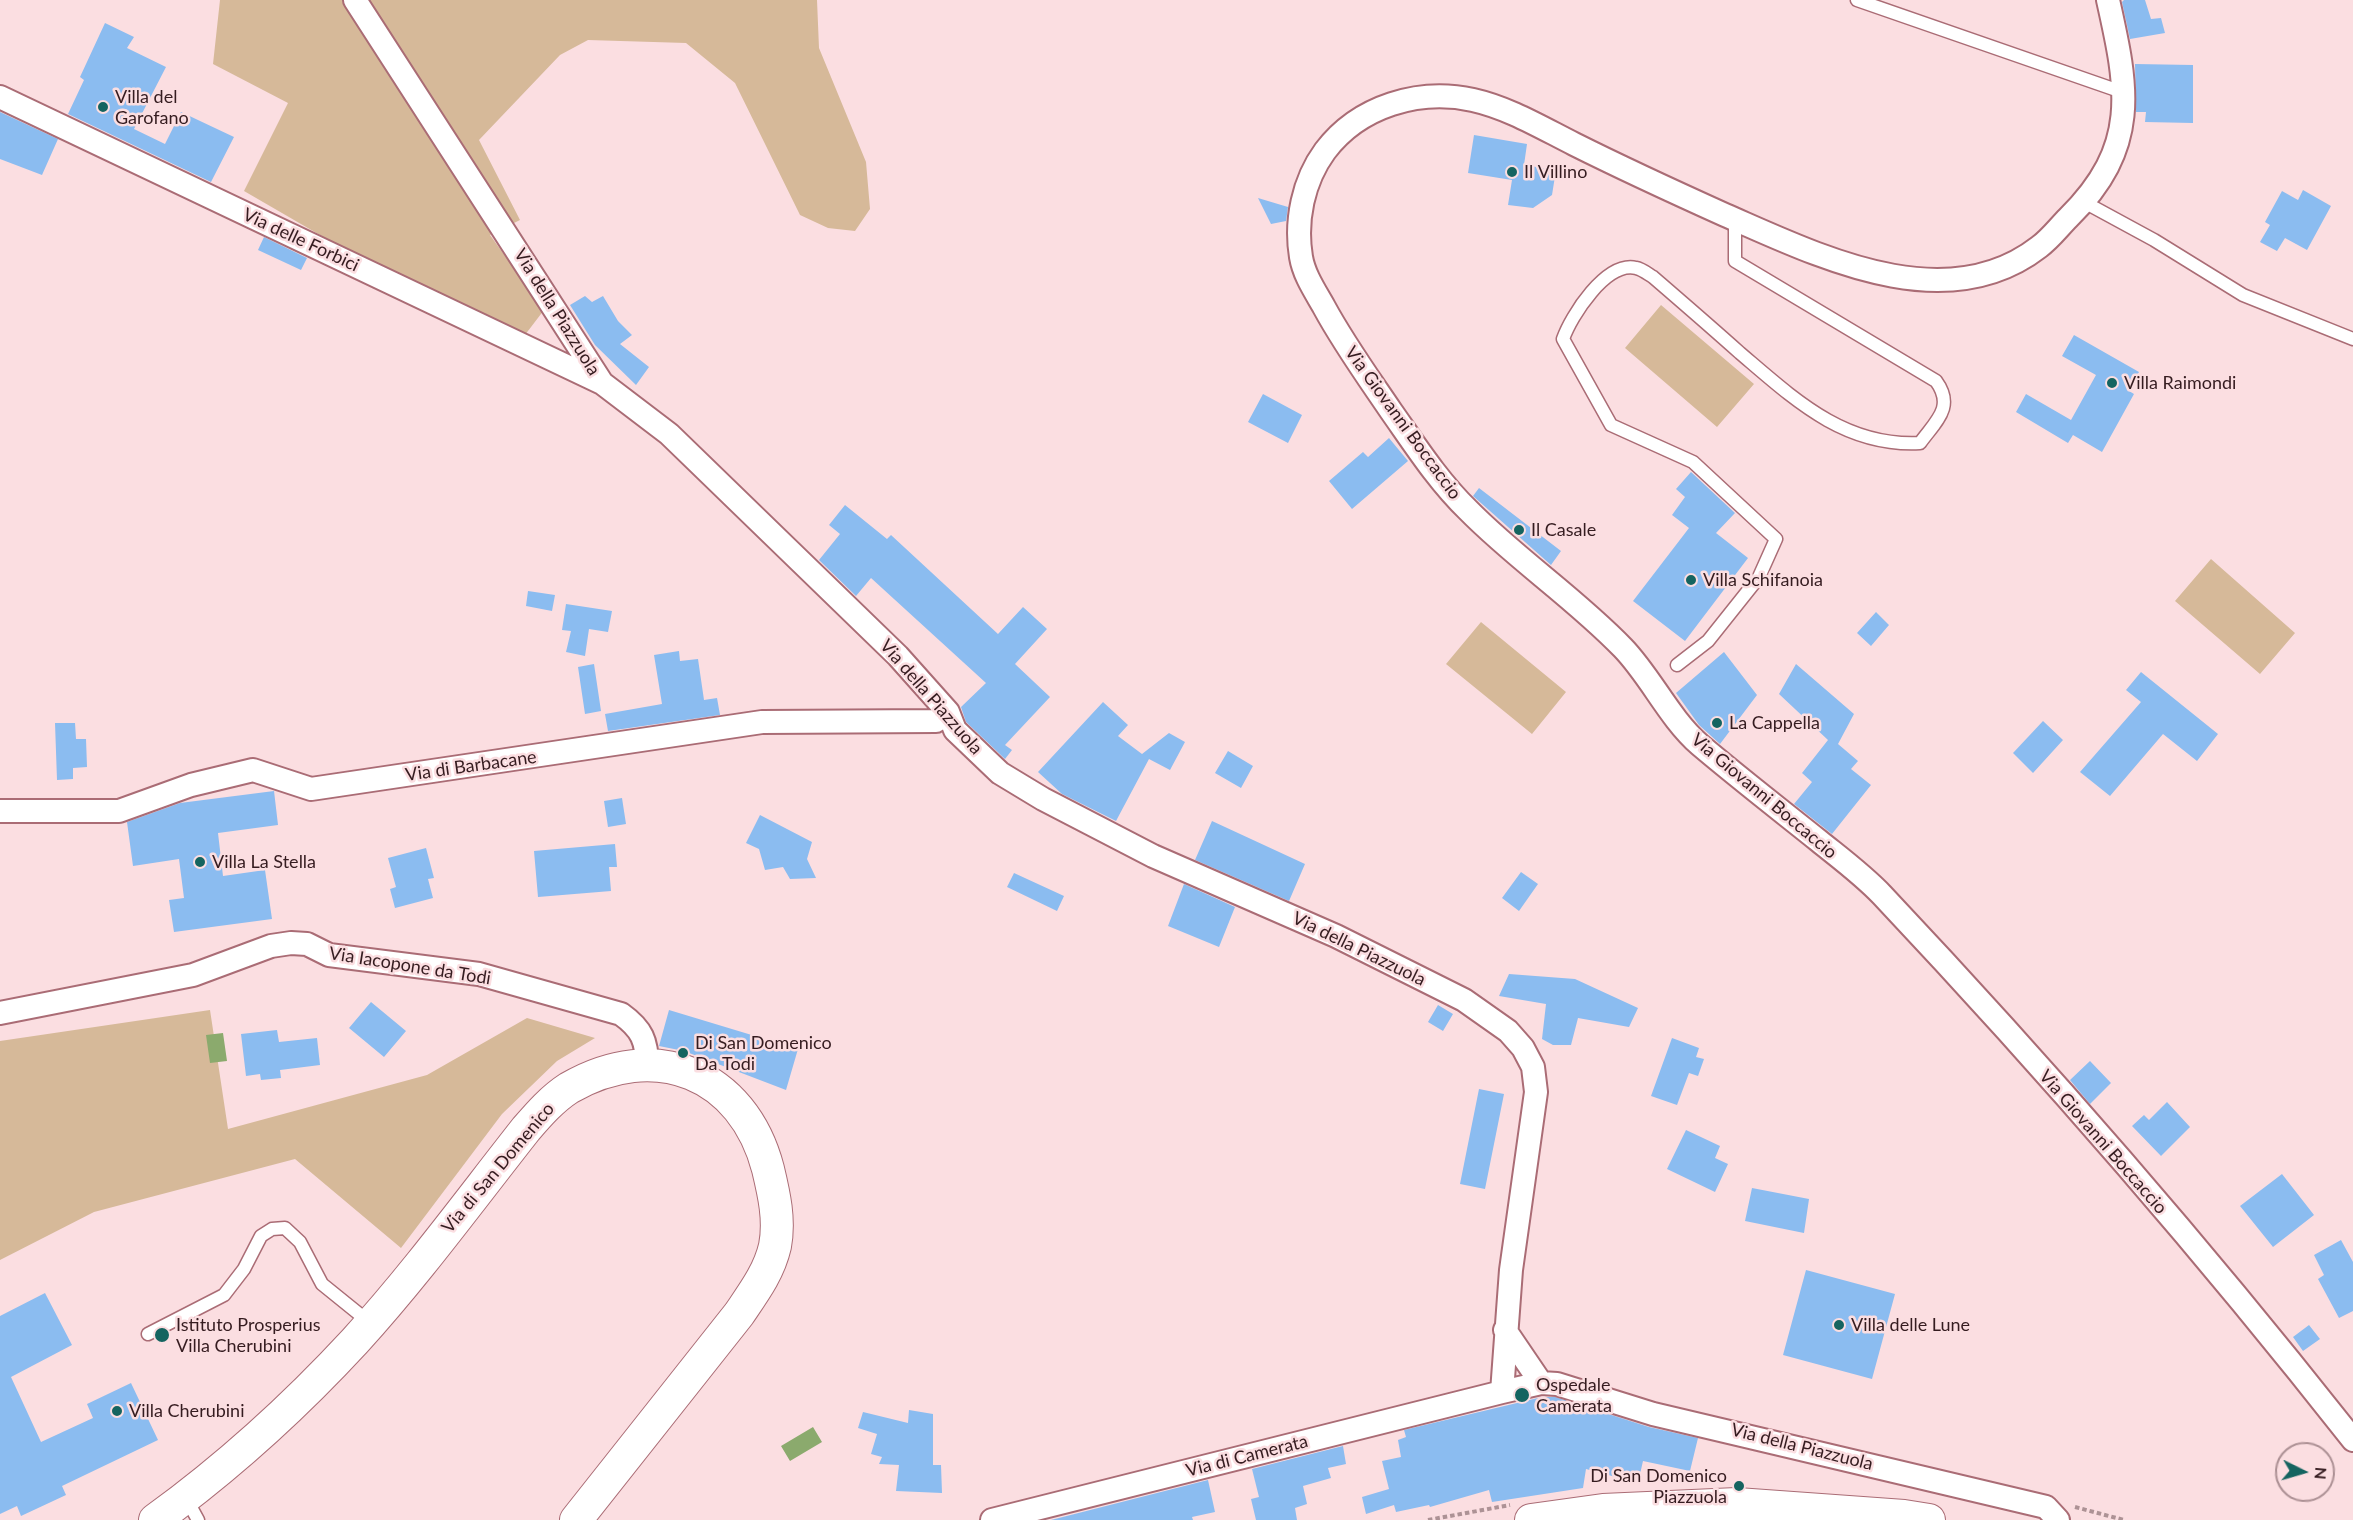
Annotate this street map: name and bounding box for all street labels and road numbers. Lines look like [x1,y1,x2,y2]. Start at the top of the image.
street label: Via delle Forbici [239,204,363,276]
street label: Via della Piazzuola [509,245,605,379]
street label: Via Giovanni Boccaccio [1340,342,1466,504]
street label: Via della Piazzuola [875,635,987,759]
street label: Via Giovanni Boccaccio [1687,729,1841,863]
street label: Via di Barbacane [404,746,538,786]
street label: Via della Piazzuola [1289,907,1429,991]
street label: Via Iacopone da Todi [328,943,492,989]
street label: Via Giovanni Boccaccio [2035,1066,2171,1218]
street label: Via di San Domenico [437,1098,559,1238]
street label: Via della Piazzuola [1729,1419,1875,1475]
street label: Via di Camerata [1184,1430,1310,1482]

